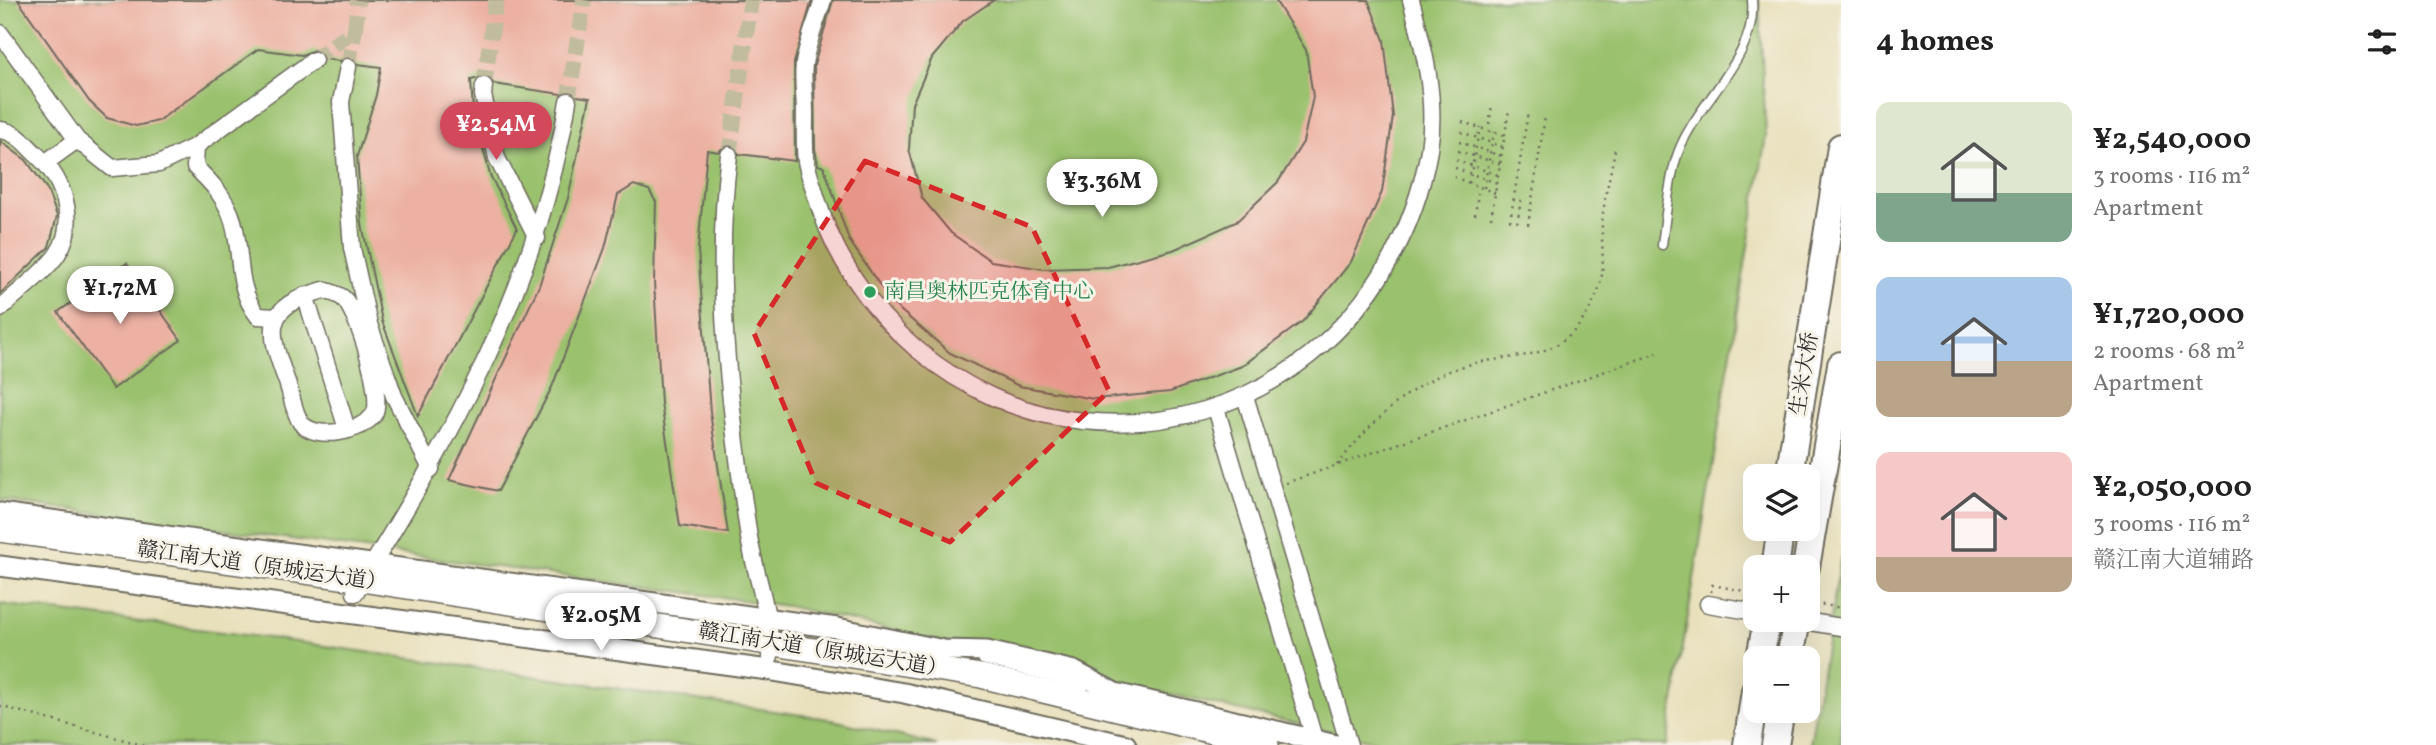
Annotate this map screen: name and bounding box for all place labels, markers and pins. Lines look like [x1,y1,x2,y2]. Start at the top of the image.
pin: ¥2.54M [439,102,553,162]
pin: ¥3.36M [1045,160,1159,219]
pin: ¥1.72M [63,266,177,326]
place label: 南昌奥林匹克体育中心 [884,278,1094,307]
marker: 南昌奥林匹克体育中心 [862,284,878,300]
pin: ¥2.05M [544,594,658,653]

